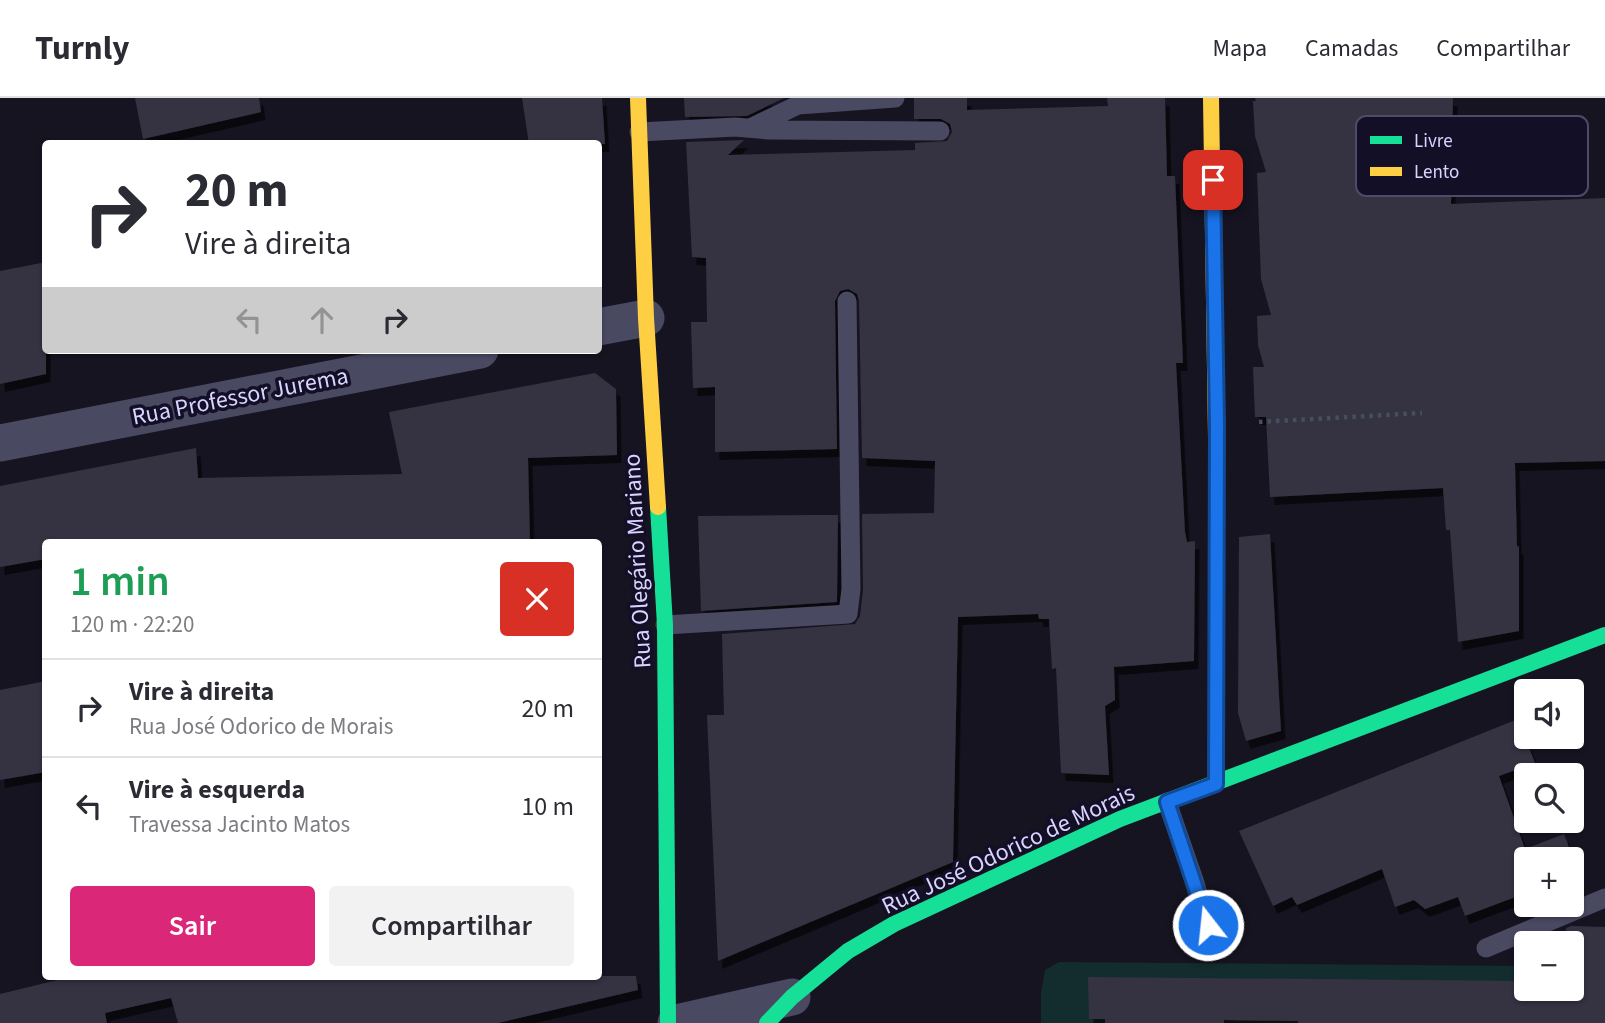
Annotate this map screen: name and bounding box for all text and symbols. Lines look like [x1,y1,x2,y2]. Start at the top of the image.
text: Turnly [35,25,129,72]
text: Mapa [1212,31,1267,66]
text: Camadas [1305,31,1398,66]
text: Compartilhar [1436,31,1570,66]
legend [1356,116,1588,196]
text: Livre [1414,128,1453,155]
pin [1183,150,1243,210]
text: 20 m [185,156,289,226]
text: Lento [1414,159,1459,186]
icon: arrive [1194,161,1232,199]
icon: right [70,168,161,259]
text: Vire à direita [185,221,351,267]
icon: left [230,301,268,339]
icon: ahead [303,301,341,339]
icon: right [376,301,414,339]
street label: Rua Professor Jurema [129,358,351,435]
street label: Rua Olegário Mariano [614,453,661,669]
text: 1 min [70,552,170,612]
button: close [500,562,574,636]
text: 120 m · 22:20 [70,608,194,641]
text: Vire à direita [129,673,274,710]
map controls [1514,679,1584,1001]
button: sound [1514,679,1584,749]
icon: right [70,689,108,727]
text: 20 m [521,690,574,727]
text: Rua José Odorico de Morais [129,710,393,743]
button: search [1514,763,1584,833]
text: Vire à esquerda [129,771,305,808]
street label: Rua José Odorico de Morais [876,775,1141,924]
icon: left [70,787,108,825]
text: 10 m [521,788,574,825]
text: Travessa Jacinto Matos [129,808,350,841]
button: + [1514,847,1584,917]
button: Sair [70,886,315,966]
button: Compartilhar [329,886,574,966]
position arrow [1171,888,1245,962]
button: − [1514,931,1584,1001]

